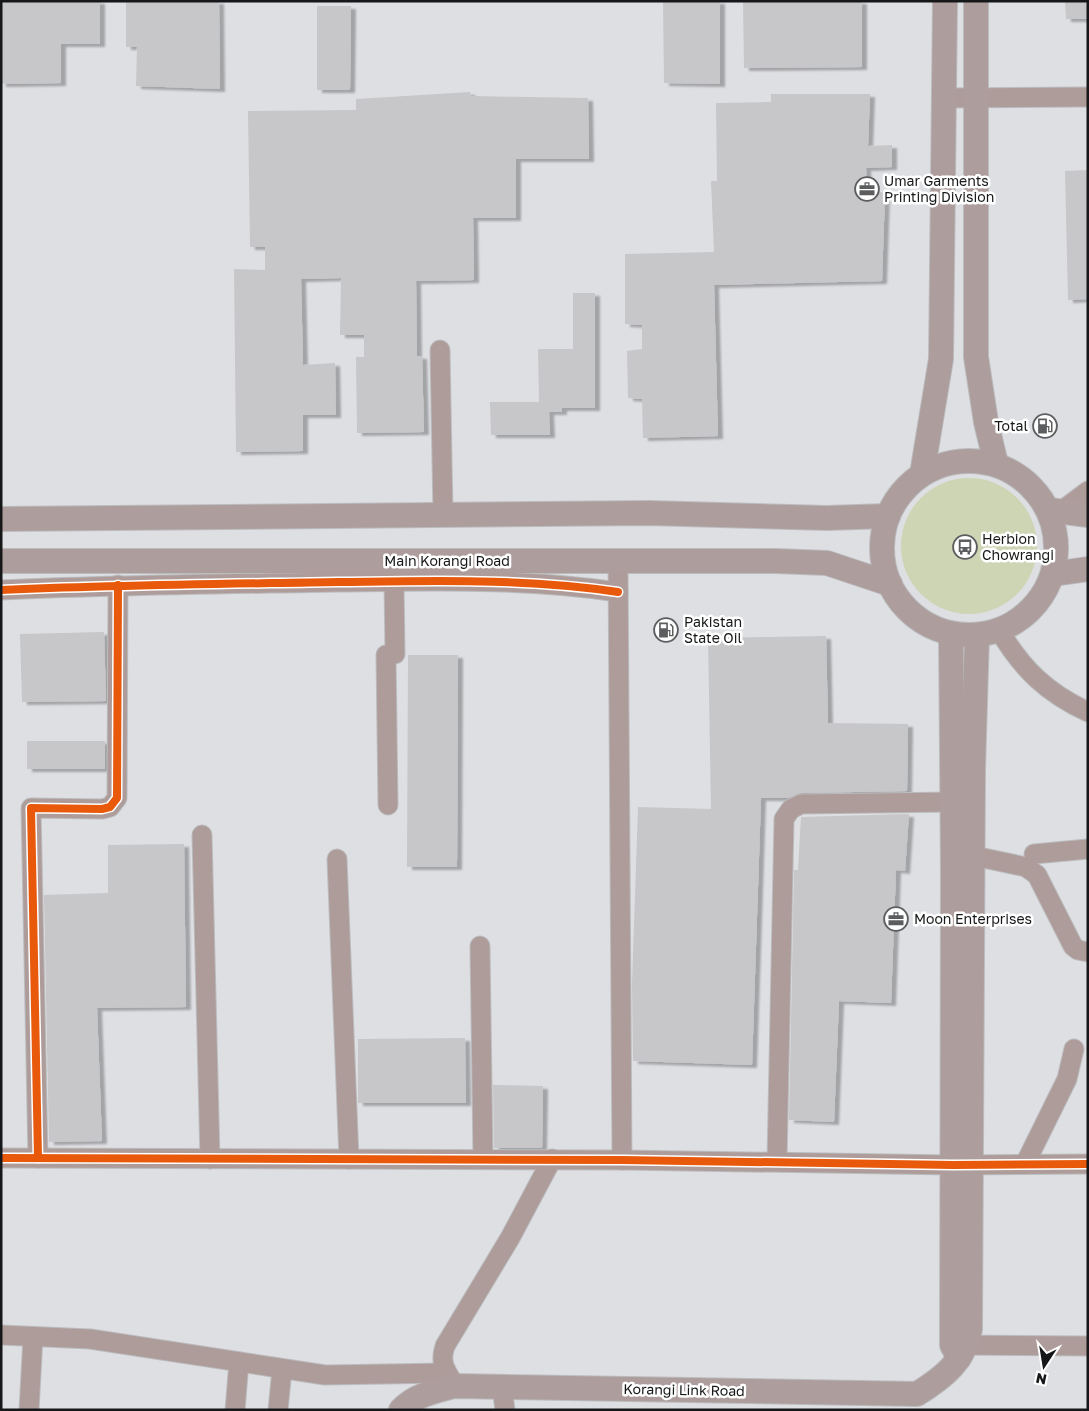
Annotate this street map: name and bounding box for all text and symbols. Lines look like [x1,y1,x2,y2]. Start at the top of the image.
place label: Umar Garments Printing Division [884,172,994,205]
office icon: Umar Garments Printing Division [854,176,880,202]
fuel station icon: Total [1032,413,1058,439]
place label: Total [994,417,1028,434]
place label: Herbion Chowrangi [982,530,1054,563]
bus stop icon: Herbion Chowrangi [952,534,978,560]
street label: Main Korangi Road [384,552,510,569]
place label: Pakistan State Oil [684,613,742,646]
fuel station icon: Pakistan State Oil [653,617,679,643]
office icon: Moon Enterprises [883,906,909,932]
place label: Moon Enterprises [914,910,1032,927]
north arrow [1019,1341,1069,1391]
text: N [1034,1370,1048,1389]
street label: Korangi Link Road [623,1380,745,1399]

